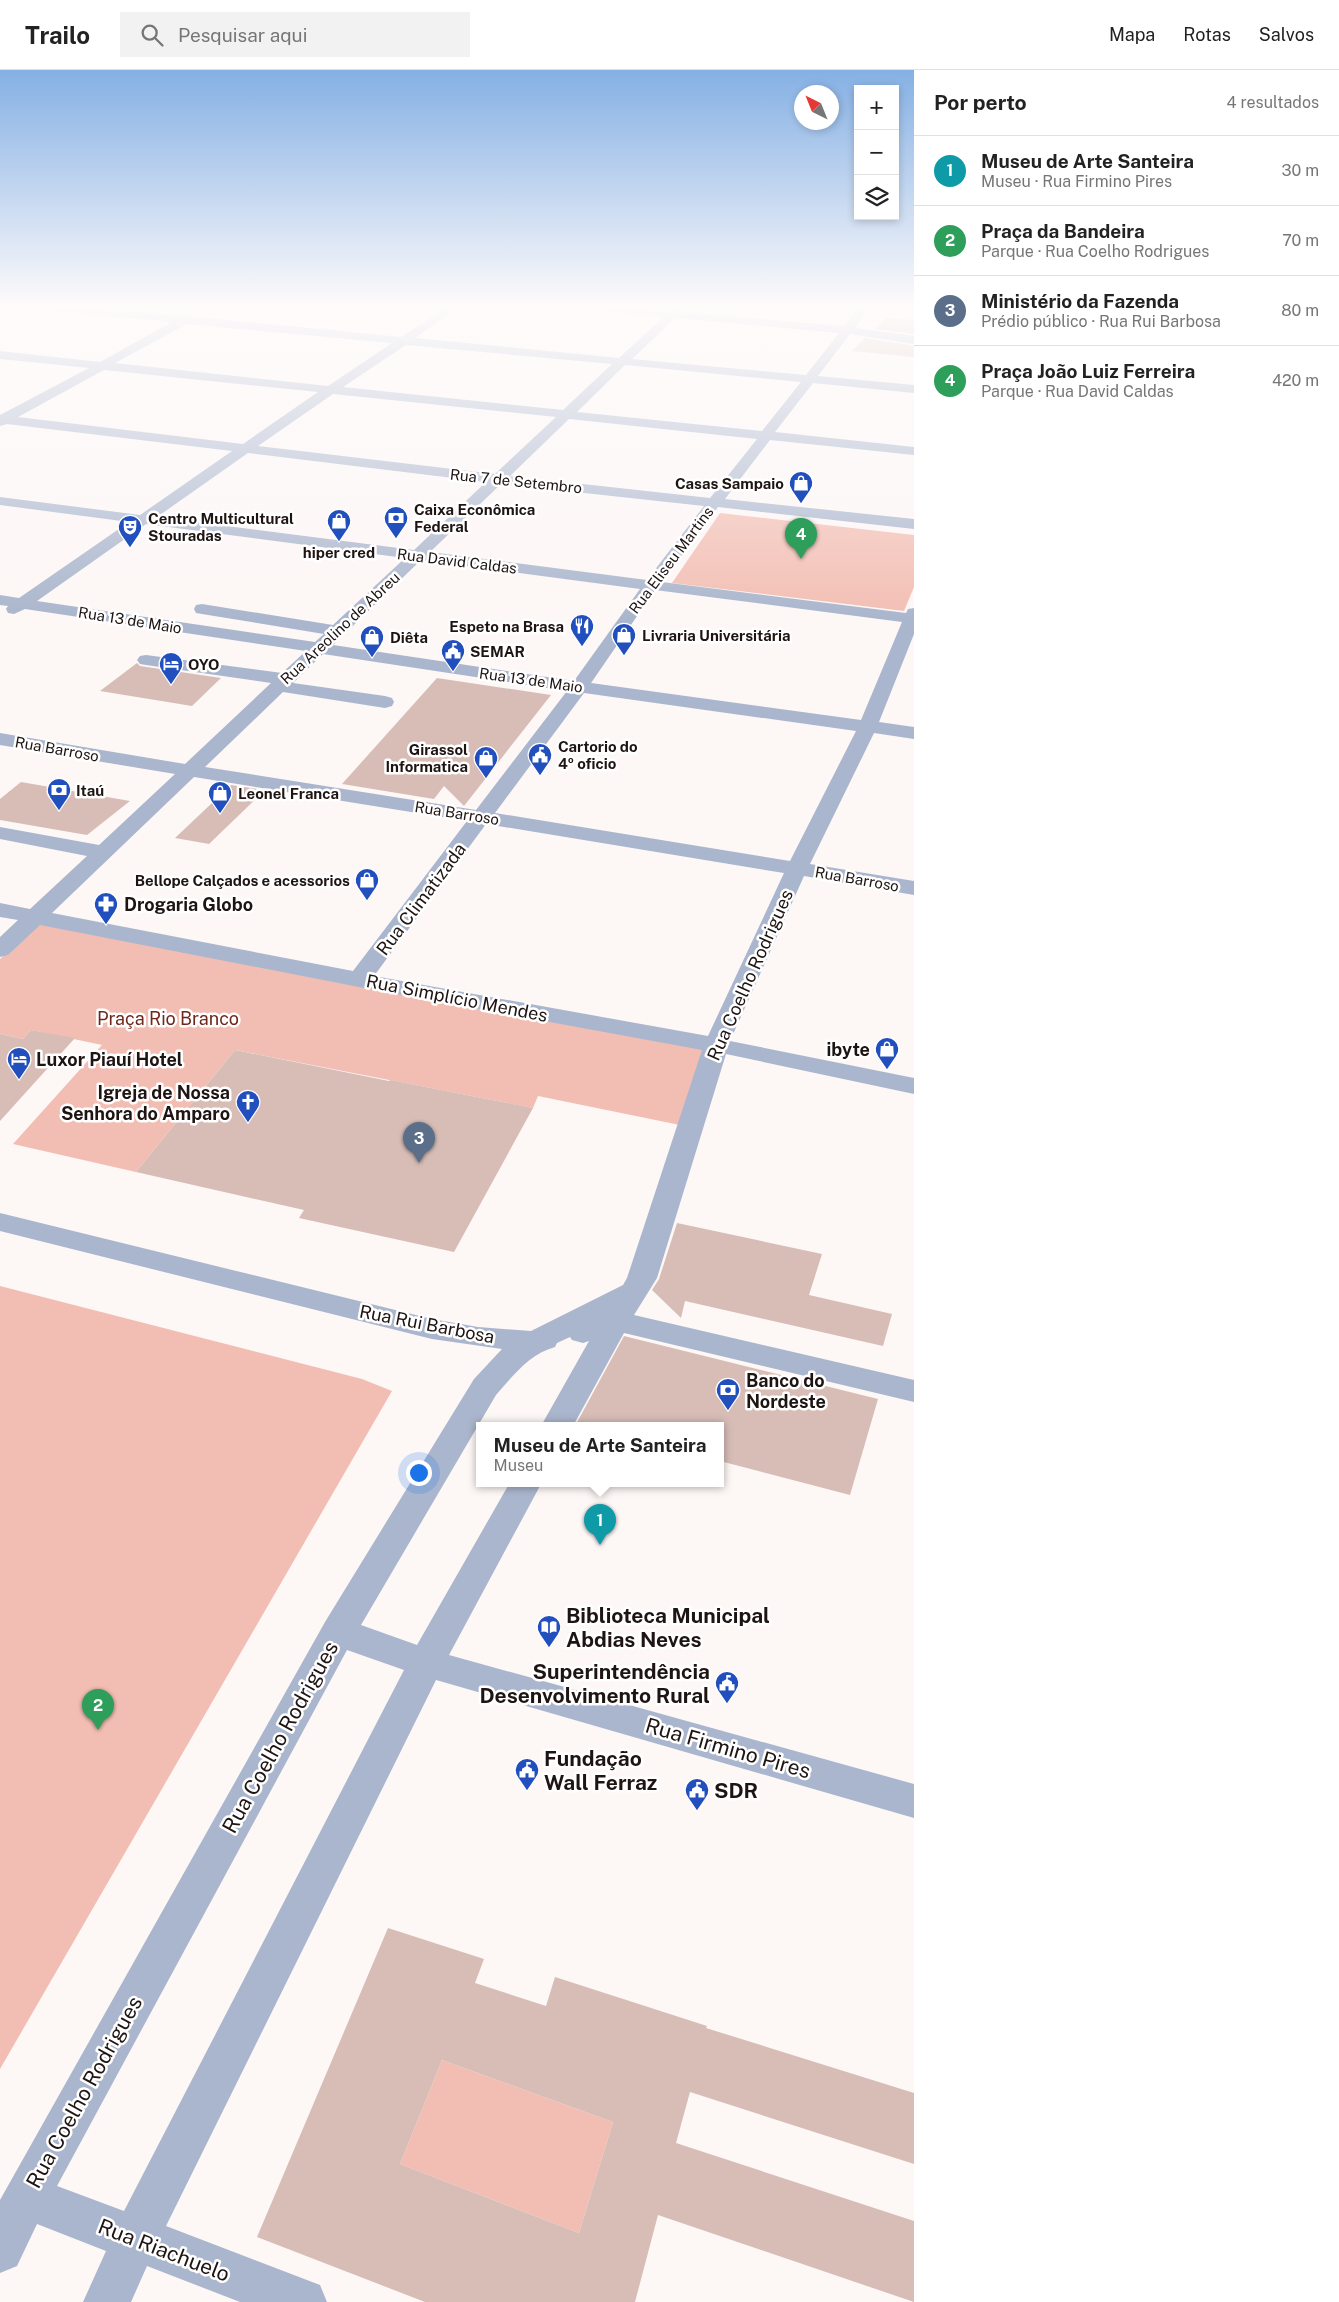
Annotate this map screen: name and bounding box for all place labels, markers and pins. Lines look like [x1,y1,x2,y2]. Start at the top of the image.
shop icon: Casas Sampaio [788,470,814,504]
place label: Casas Sampaio [675,475,784,492]
place label: Caixa Econômica Federal [414,501,535,535]
bank icon: Caixa Econômica Federal [383,505,409,539]
shop icon: hiper cred [326,508,352,542]
place label: Centro Multicultural Stouradas [148,510,294,544]
theatre icon: Centro Multicultural Stouradas [117,514,143,548]
pin: 4 [785,518,817,559]
place label: hiper cred [303,544,375,561]
restaurant icon: Espeto na Brasa [569,613,595,647]
place label: Espeto na Brasa [449,618,564,635]
shop icon: Livraria Universitária [611,622,637,656]
shop icon: Diêta [359,624,385,658]
place label: Livraria Universitária [642,627,791,644]
place label: Diêta [390,629,428,646]
public building icon: SEMAR [440,638,466,672]
place label: SEMAR [470,643,525,660]
hotel icon: OYO [158,651,184,685]
place label: OYO [188,656,219,673]
place label: Cartorio do 4º oficio [558,738,638,772]
place label: Girassol Informatica [385,741,468,775]
public building icon: Cartorio do 4º oficio [527,742,553,776]
shop icon: Girassol Informatica [473,745,499,779]
bank icon: Itaú [46,777,72,811]
shop icon: Leonel Franca [207,780,233,814]
place label: Itaú [76,782,104,799]
place label: Leonel Franca [238,785,339,802]
shop icon: Bellope Calçados e acessorios [354,867,380,901]
place label: Bellope Calçados e acessorios [135,872,350,889]
pharmacy icon: Drogaria Globo [93,891,119,925]
place label: Drogaria Globo [124,894,253,915]
shop icon: ibyte [874,1036,900,1070]
place label: ibyte [826,1039,870,1060]
hotel icon: Luxor Piauí Hotel [6,1046,32,1080]
place label: Luxor Piauí Hotel [36,1049,183,1070]
place label: Igreja de Nossa Senhora do Amparo [61,1082,230,1124]
church icon: Igreja de Nossa Senhora do Amparo [235,1089,261,1123]
pin: 3 [403,1122,435,1163]
place label: Banco do Nordeste [746,1370,826,1412]
bank icon: Banco do Nordeste [715,1377,741,1411]
pin: 1 [584,1504,616,1545]
place label: Biblioteca Municipal Abdias Neves [566,1603,770,1652]
library icon: Biblioteca Municipal Abdias Neves [536,1614,562,1648]
place label: Superintendência Desenvolvimento Rural [480,1659,710,1708]
public building icon: Superintendência Desenvolvimento Rural [714,1670,740,1704]
pin: 2 [82,1689,114,1730]
place label: Fundação Wall Ferraz [544,1746,657,1795]
public building icon: Fundação Wall Ferraz [514,1757,540,1791]
public building icon: SDR [684,1777,710,1811]
place label: SDR [714,1778,758,1803]

